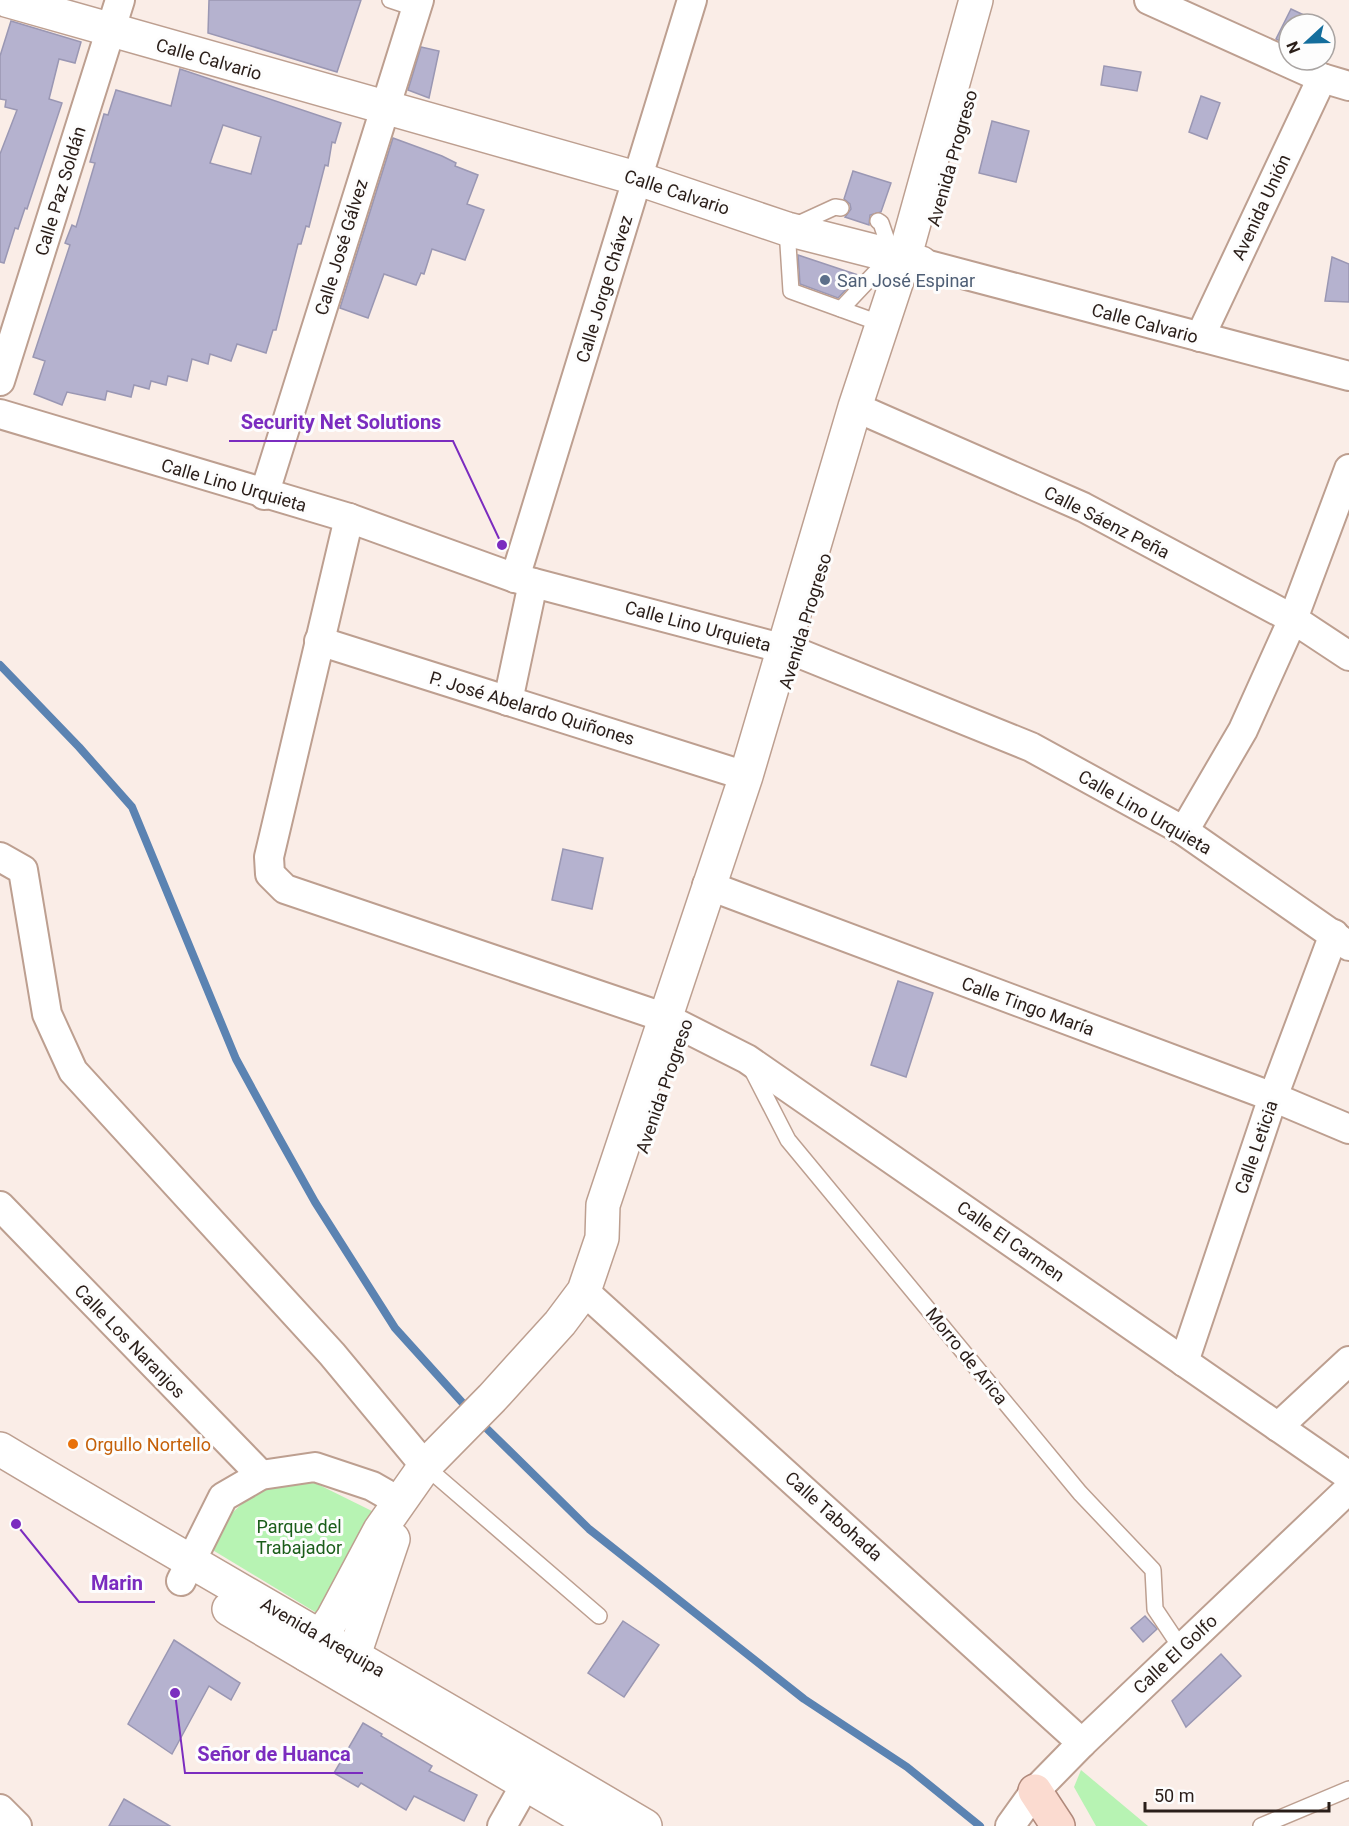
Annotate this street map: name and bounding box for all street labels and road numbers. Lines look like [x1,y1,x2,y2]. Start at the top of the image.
street label: Calle Calvario [154,34,264,84]
street label: Avenida Progreso [922,87,982,229]
street label: Calle Paz Soldán [30,124,90,258]
street label: Avenida Unión [1227,151,1295,263]
street label: Calle Calvario [622,165,732,219]
street label: Calle José Gálvez [310,176,372,318]
street label: Calle Jorge Chávez [572,213,636,365]
street label: Calle Calvario [1090,299,1200,347]
street label: Calle Lino Urquieta [159,454,309,516]
street label: Calle Sáenz Peña [1041,481,1173,563]
street label: Avenida Progreso [774,551,836,691]
street label: Calle Lino Urquieta [623,596,773,656]
street label: P. José Abelardo Quiñones [427,667,637,749]
street label: Calle Lino Urquieta [1075,765,1215,859]
street label: Calle Tingo María [959,972,1097,1040]
street label: Avenida Progreso [631,1016,697,1156]
street label: Calle Leticia [1230,1098,1282,1196]
street label: Calle El Carmen [953,1196,1069,1286]
street label: Calle Los Naranjos [70,1280,190,1402]
street label: Morro de Arica [922,1303,1012,1409]
street label: Calle Tabohada [781,1467,887,1565]
street label: Avenida Arequipa [257,1593,389,1681]
street label: Calle El Golfo [1129,1610,1221,1698]

